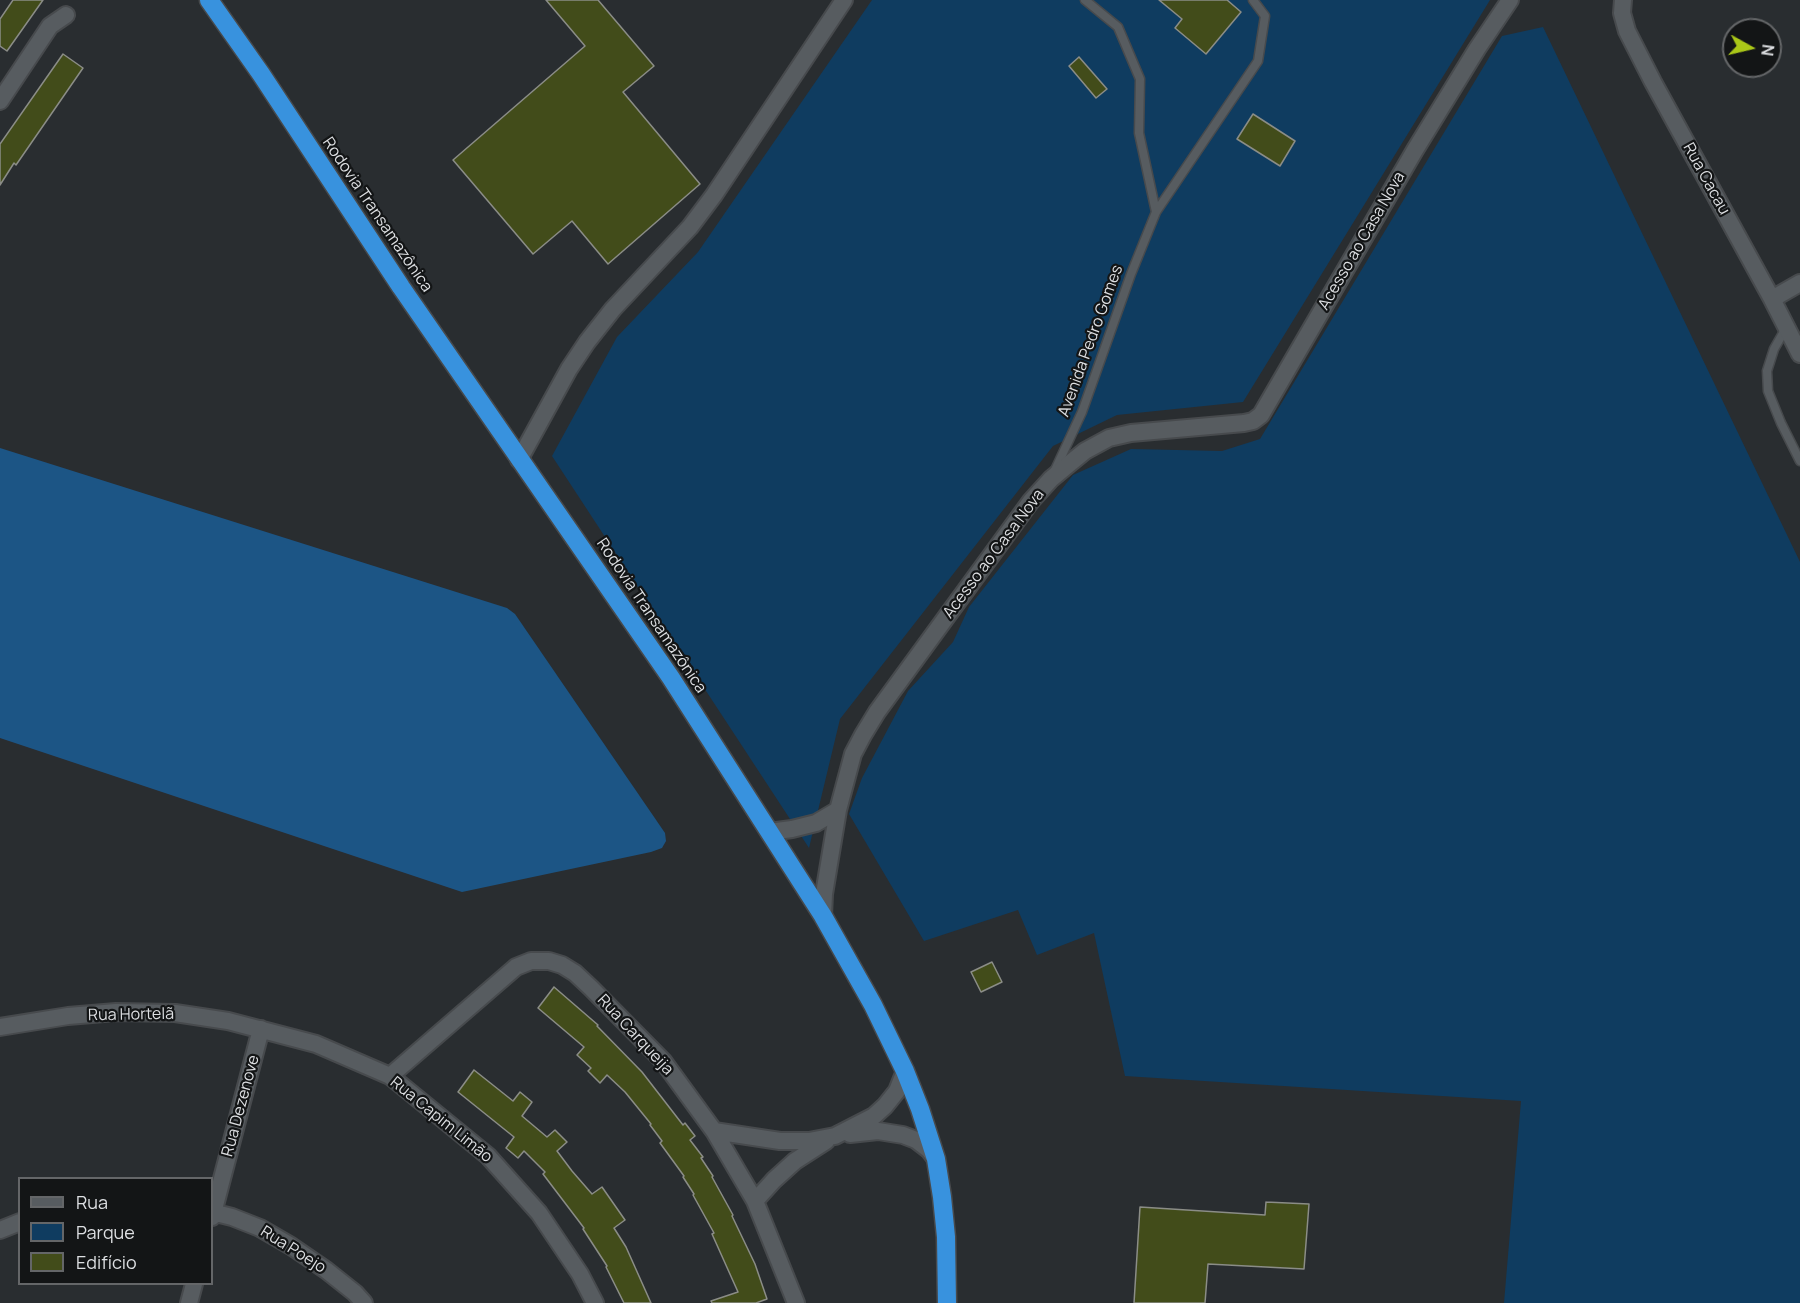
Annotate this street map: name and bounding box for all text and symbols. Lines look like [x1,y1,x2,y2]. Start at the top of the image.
north arrow [1722,18,1782,78]
text: N [1756,43,1780,57]
street label: Rodovia Transamazônica [318,134,436,296]
street label: Rua Cacau [1678,140,1734,218]
street label: Acesso ao Casa Nova [1315,168,1409,314]
street label: Avenida Pedro Gomes [1055,263,1127,419]
street label: Acesso ao Casa Nova [939,486,1049,622]
street label: Rodovia Transamazônica [592,535,710,697]
street label: Rua Carqueija [593,991,677,1079]
street label: Rua Hortelã [88,1005,174,1025]
street label: Rua Dezenove [218,1053,264,1159]
street label: Rua Capim Limão [386,1073,496,1167]
legend [18,1177,213,1285]
text: Rua [76,1190,108,1214]
text: Parque [76,1220,135,1244]
street label: Rua Poejo [257,1222,329,1278]
text: Edifício [76,1250,137,1274]

